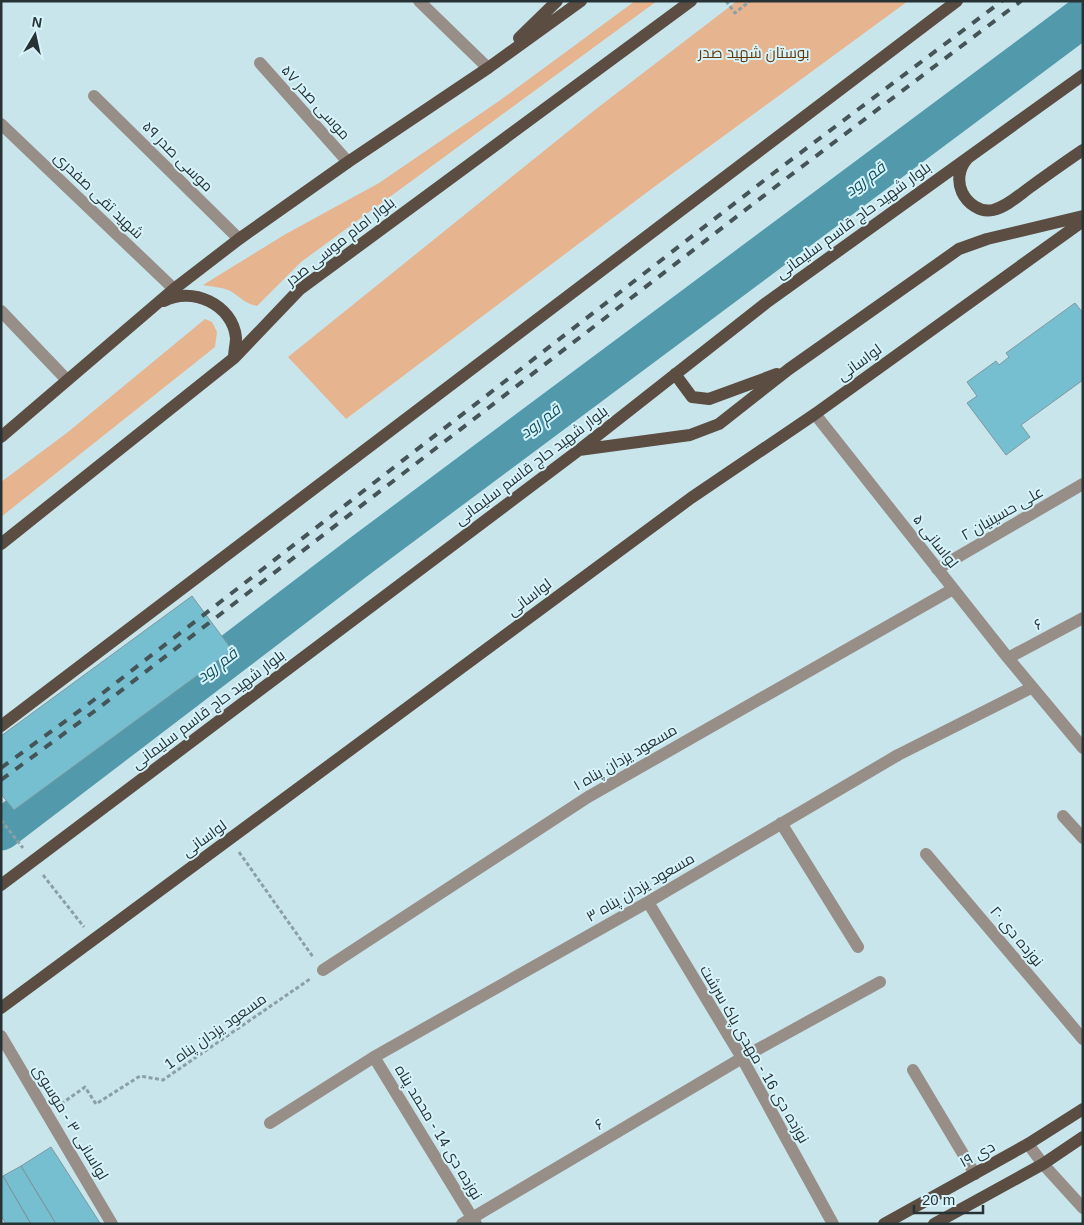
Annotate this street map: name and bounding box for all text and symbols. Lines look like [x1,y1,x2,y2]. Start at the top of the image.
north arrow [10,10,60,60]
text: N [31,13,43,31]
park label: بوستان شهید صدر [697,44,810,63]
street label: موسی صدر ۵۷ [277,61,354,144]
street label: موسی صدر ۵۹ [138,117,217,196]
street label: شهید تقی صفدری [50,148,147,243]
street label: بلوار شهید حاج قاسم سلیمانی [772,158,935,284]
water label: قم رود [842,158,891,202]
street label: بلوار امام موسی صدر [281,193,399,291]
street label: لواسانی [833,340,886,385]
water label: قم رود [517,400,566,444]
street label: بلوار شهید حاج قاسم سلیمانی [451,402,613,531]
street label: ۲ علی حسینیان [958,483,1047,545]
street label: لواسانی ۵ [908,511,962,572]
street label: لواسانی [504,575,556,621]
street label: ۶ [1031,615,1045,633]
water label: قم رود [194,644,243,688]
street label: بلوار شهید حاج قاسم سلیمانی [128,646,290,775]
street label: ۱ مسعود یزدان پناه [570,721,681,795]
street label: لواسانی [178,816,231,861]
street label: ۳ مسعود یزدان پناه [583,849,698,927]
street label: نوزده دی ۲۰ [985,902,1047,971]
street label: نوزده دی 16 - مهدی پاک سرشت [695,962,813,1147]
street label: 1 مسعود یزدان پناه [161,990,270,1074]
street label: لواسانی ۳ - موسوی [28,1061,112,1184]
street label: نوزده دی 14 - محمد پناه [390,1061,486,1204]
street label: ۶ [592,1115,606,1133]
street label: ۱۹ دی [957,1138,998,1172]
scale bar [914,1182,983,1214]
text: 20 m [922,1191,955,1208]

